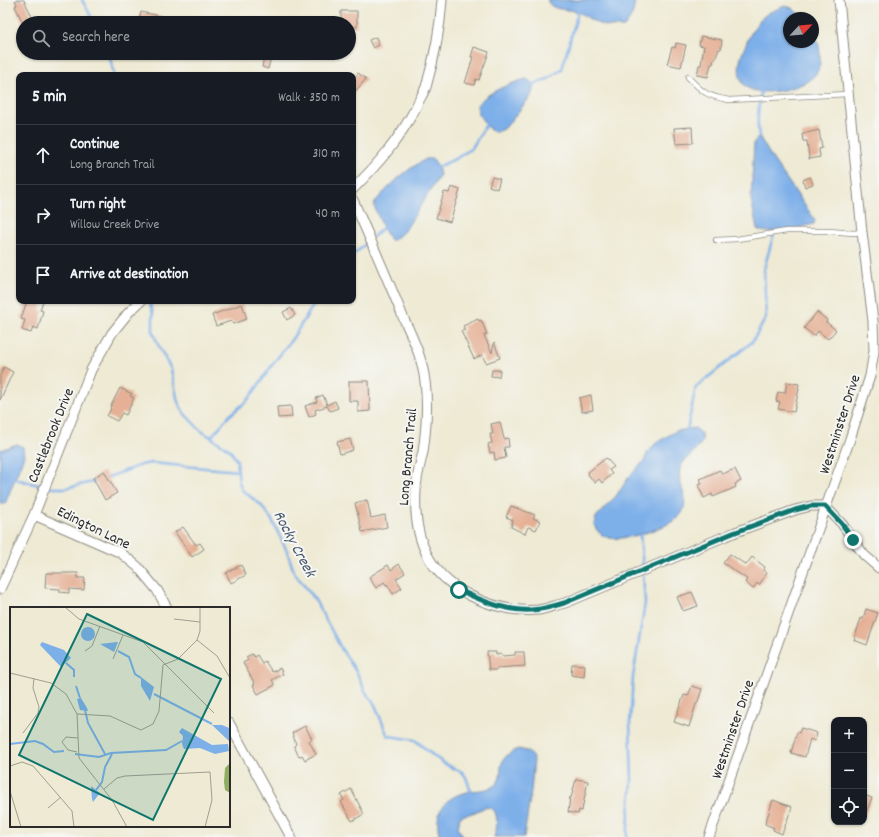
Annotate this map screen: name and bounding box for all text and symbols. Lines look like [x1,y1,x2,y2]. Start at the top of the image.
north arrow [783,12,819,48]
search box [16,16,356,60]
icon: search [30,27,52,49]
text: Search here [62,27,130,49]
text: 5 min [32,86,66,110]
text: Walk · 350 m [278,89,340,108]
text: Continue [70,134,119,156]
icon: ahead [32,144,54,166]
text: 310 m [312,145,340,164]
text: Long Branch Trail [70,156,155,175]
text: Turn right [70,194,126,216]
icon: right [32,204,54,226]
text: 40 m [316,205,340,224]
text: Willow Creek Drive [70,216,159,235]
icon: arrive [32,264,54,286]
text: Arrive at destination [70,264,188,286]
street label: Westminster Drive [814,372,867,477]
street label: Castlebrook Drive [23,385,81,486]
street label: Long Branch Trail [394,407,424,507]
street label: Edington Lane [53,502,134,556]
water label: Rocky Creek [267,507,322,583]
route end [844,531,862,549]
route start [450,581,468,599]
inset map [10,607,230,827]
street label: Westminster Drive [707,677,761,782]
map controls [831,717,867,825]
button: + [831,717,867,753]
button: − [831,753,867,789]
button: locate [831,789,867,825]

